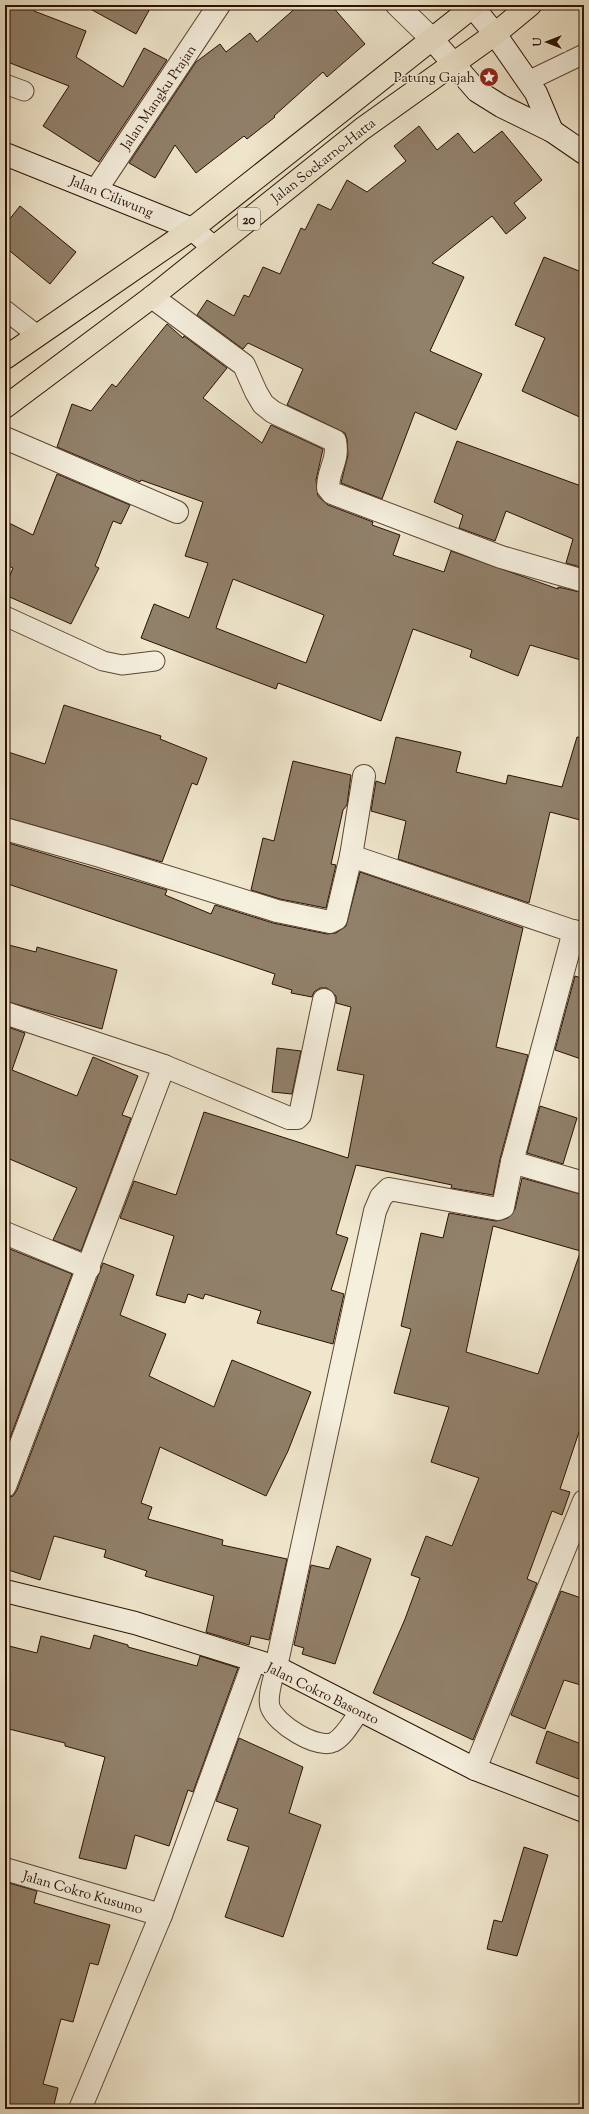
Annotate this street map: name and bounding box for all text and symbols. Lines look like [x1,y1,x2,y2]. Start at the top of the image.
north arrow [527,22,567,62]
text: U [530,37,546,47]
street label: Jalan Mangku Prajan [117,42,202,155]
place icon: Patung Gajah [478,66,500,88]
place label: Patung Gajah [394,69,475,89]
street label: Jalan Soekarno-Hatta [267,114,381,209]
street label: Jalan Ciliwung [66,172,156,224]
road number: 20 [238,208,260,230]
street label: Jalan Cokro Basonto [262,1658,382,1731]
street label: Jalan Cokro Kusumo [19,1867,145,1921]

